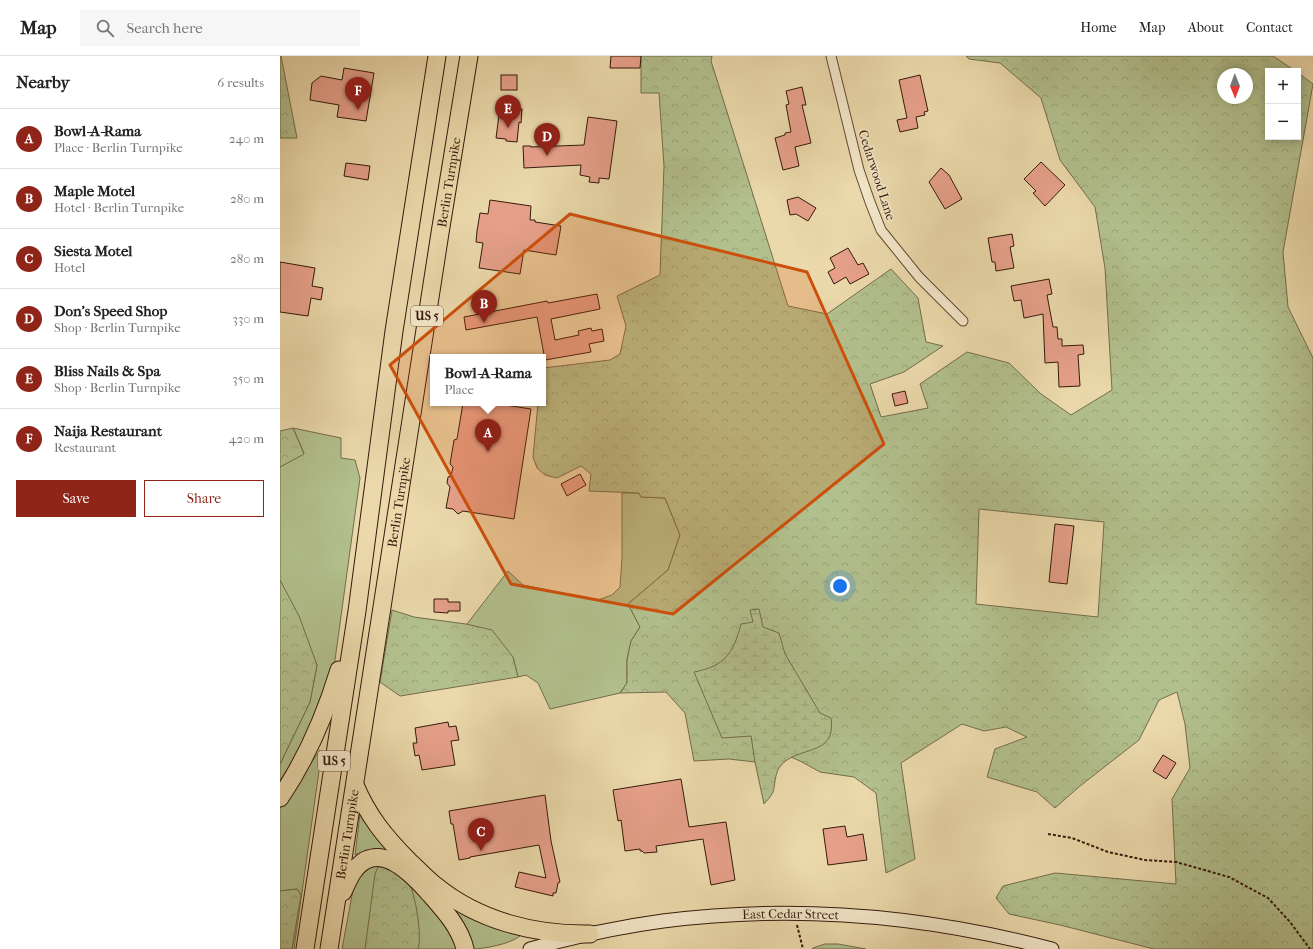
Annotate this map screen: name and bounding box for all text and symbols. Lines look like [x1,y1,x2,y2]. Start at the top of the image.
search box [80,10,360,46]
text: Map [20,17,56,39]
icon: search [94,17,116,39]
text: Search here [126,19,203,37]
text: Home [1080,19,1117,36]
text: Map [1139,19,1166,36]
text: About [1188,19,1224,36]
text: Contact [1246,19,1293,36]
north arrow [1217,68,1253,104]
map controls [1265,68,1301,140]
button: + [1265,68,1301,104]
text: Nearby [16,72,70,92]
text: 6 results [217,75,264,90]
pin: F [345,77,371,110]
pin: E [495,95,521,128]
button: − [1265,104,1301,140]
text: Bowl-A-Rama [54,122,141,140]
pin: D [534,123,560,156]
street label: Cedarwood Lane [855,128,899,223]
text: A [25,131,33,146]
text: 240 m [229,131,264,146]
street label: Berlin Turnpike [434,136,463,228]
text: Place · Berlin Turnpike [54,140,183,155]
text: Maple Motel [54,182,135,200]
text: B [25,191,33,206]
text: 280 m [230,191,264,206]
text: Hotel · Berlin Turnpike [54,200,184,215]
text: Siesta Motel [54,242,132,260]
text: C [25,251,33,266]
text: 280 m [230,251,264,266]
text: Hotel [54,260,85,275]
pin: B [471,290,497,323]
text: Don's Speed Shop [54,302,167,320]
road number: US 5 [411,306,443,326]
text: D [24,311,34,326]
text: 330 m [233,311,264,326]
text: Shop · Berlin Turnpike [54,320,181,335]
popup [430,354,546,406]
text: Bliss Nails & Spa [54,362,160,380]
text: Bowl-A-Rama [444,364,532,382]
text: E [25,371,33,386]
text: 350 m [232,371,264,386]
text: Shop · Berlin Turnpike [54,380,181,395]
text: Place [444,382,474,397]
pin: A [475,419,501,452]
text: Naija Restaurant [54,422,162,440]
text: F [26,431,32,446]
text: 420 m [229,431,264,446]
text: Restaurant [54,440,116,455]
street label: Berlin Turnpike [384,456,413,548]
button: Save [16,480,136,517]
button: Share [144,480,264,517]
your location [830,576,850,596]
road number: US 5 [318,751,350,771]
street label: Berlin Turnpike [332,788,361,880]
pin: C [468,818,494,851]
street label: East Cedar Street [742,906,840,922]

